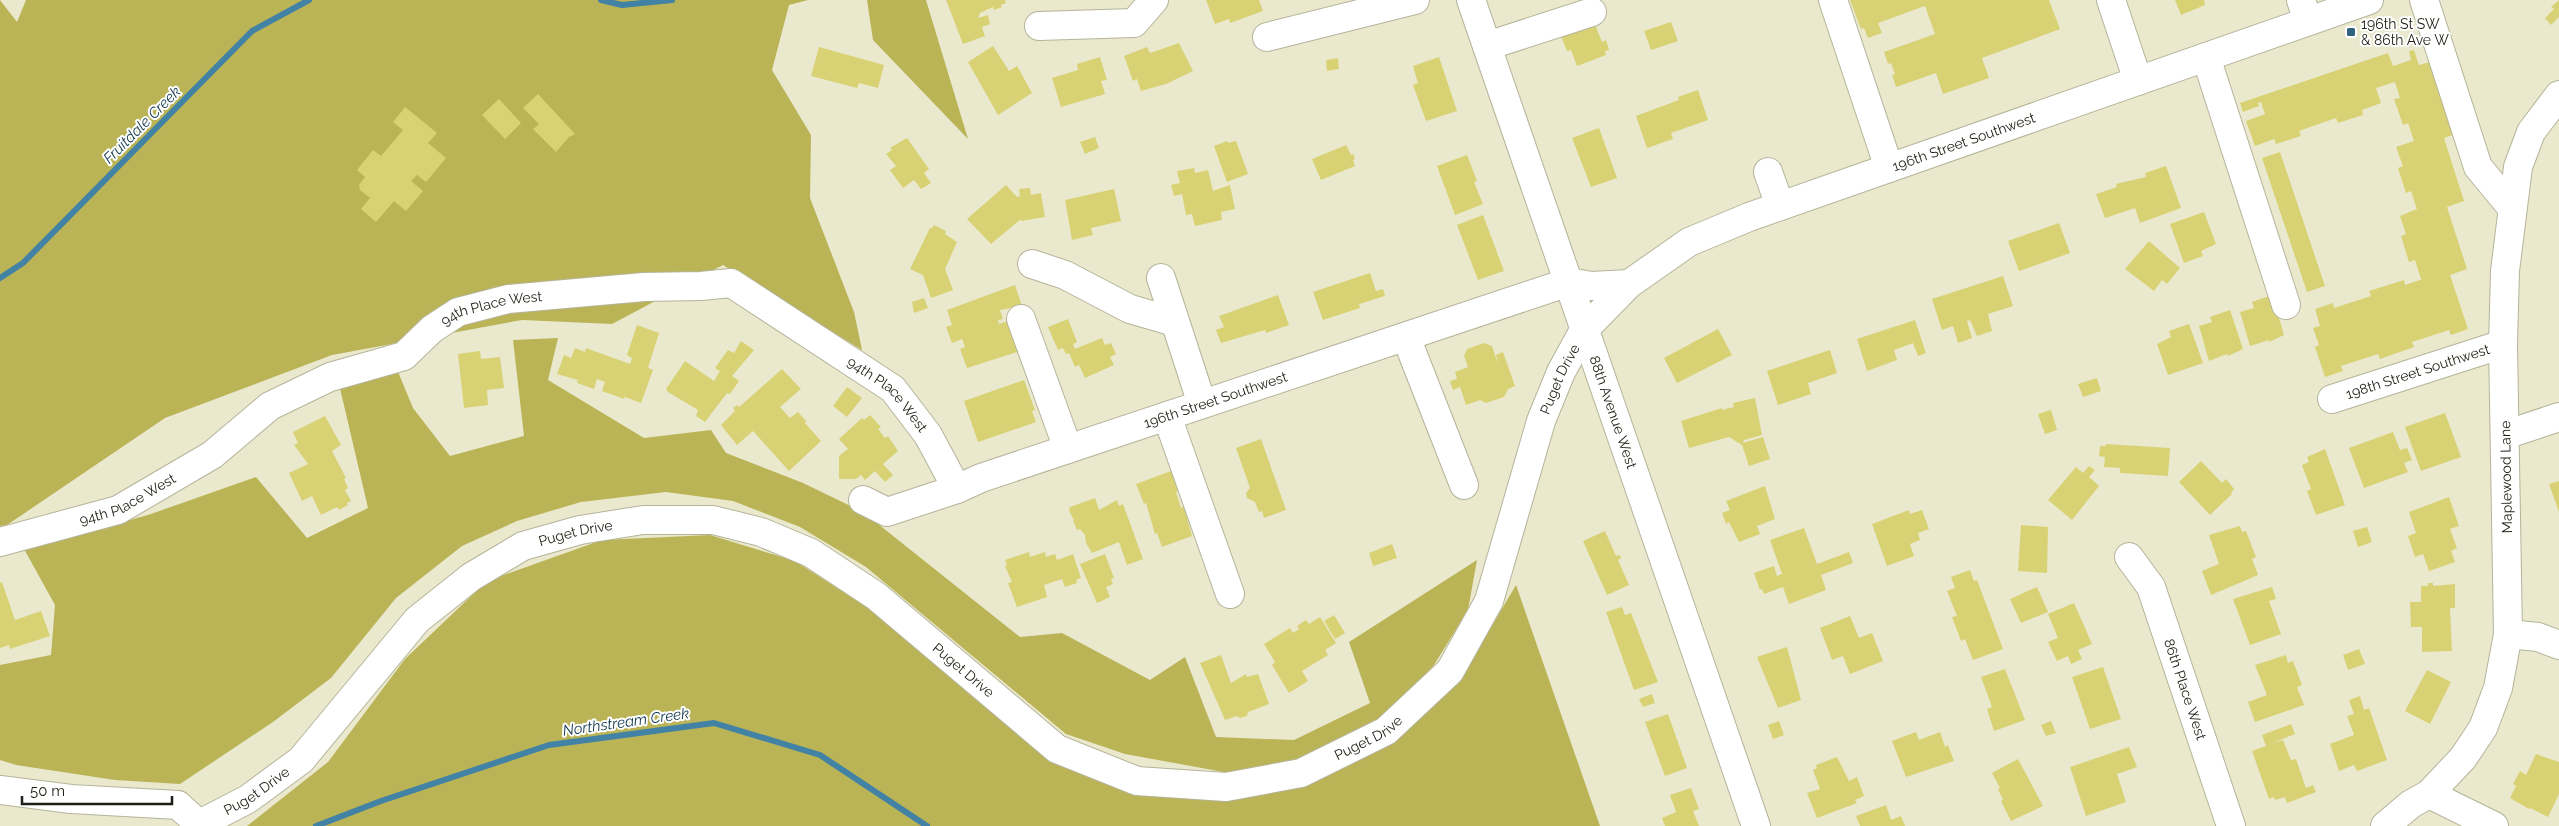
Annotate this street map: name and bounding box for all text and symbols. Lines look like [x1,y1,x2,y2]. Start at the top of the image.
place label: 196th St SW & 86th Ave W [2361,16,2449,48]
marker: 196th St SW & 86th Ave W [2345,26,2357,38]
water label: Fruitdale Creek [100,83,184,167]
street label: 196th Street Southwest [1890,109,2038,174]
street label: 94th Place West [438,288,543,329]
street label: Puget Drive [1537,341,1583,417]
street label: 198th Street Southwest [2344,341,2492,402]
street label: 94th Place West [844,353,931,435]
street label: 88th Avenue West [1586,354,1640,471]
street label: 196th Street Southwest [1142,368,1289,431]
street label: Maplewood Lane [2497,421,2515,533]
street label: 94th Place West [78,470,179,528]
street label: Puget Drive [537,517,614,549]
street label: 86th Place West [2161,637,2210,742]
street label: Puget Drive [929,639,998,700]
water label: Northstream Creek [562,704,690,740]
street label: Puget Drive [1332,712,1405,763]
street label: Puget Drive [221,763,292,818]
scale bar [22,774,172,806]
text: 50 m [30,782,65,800]

